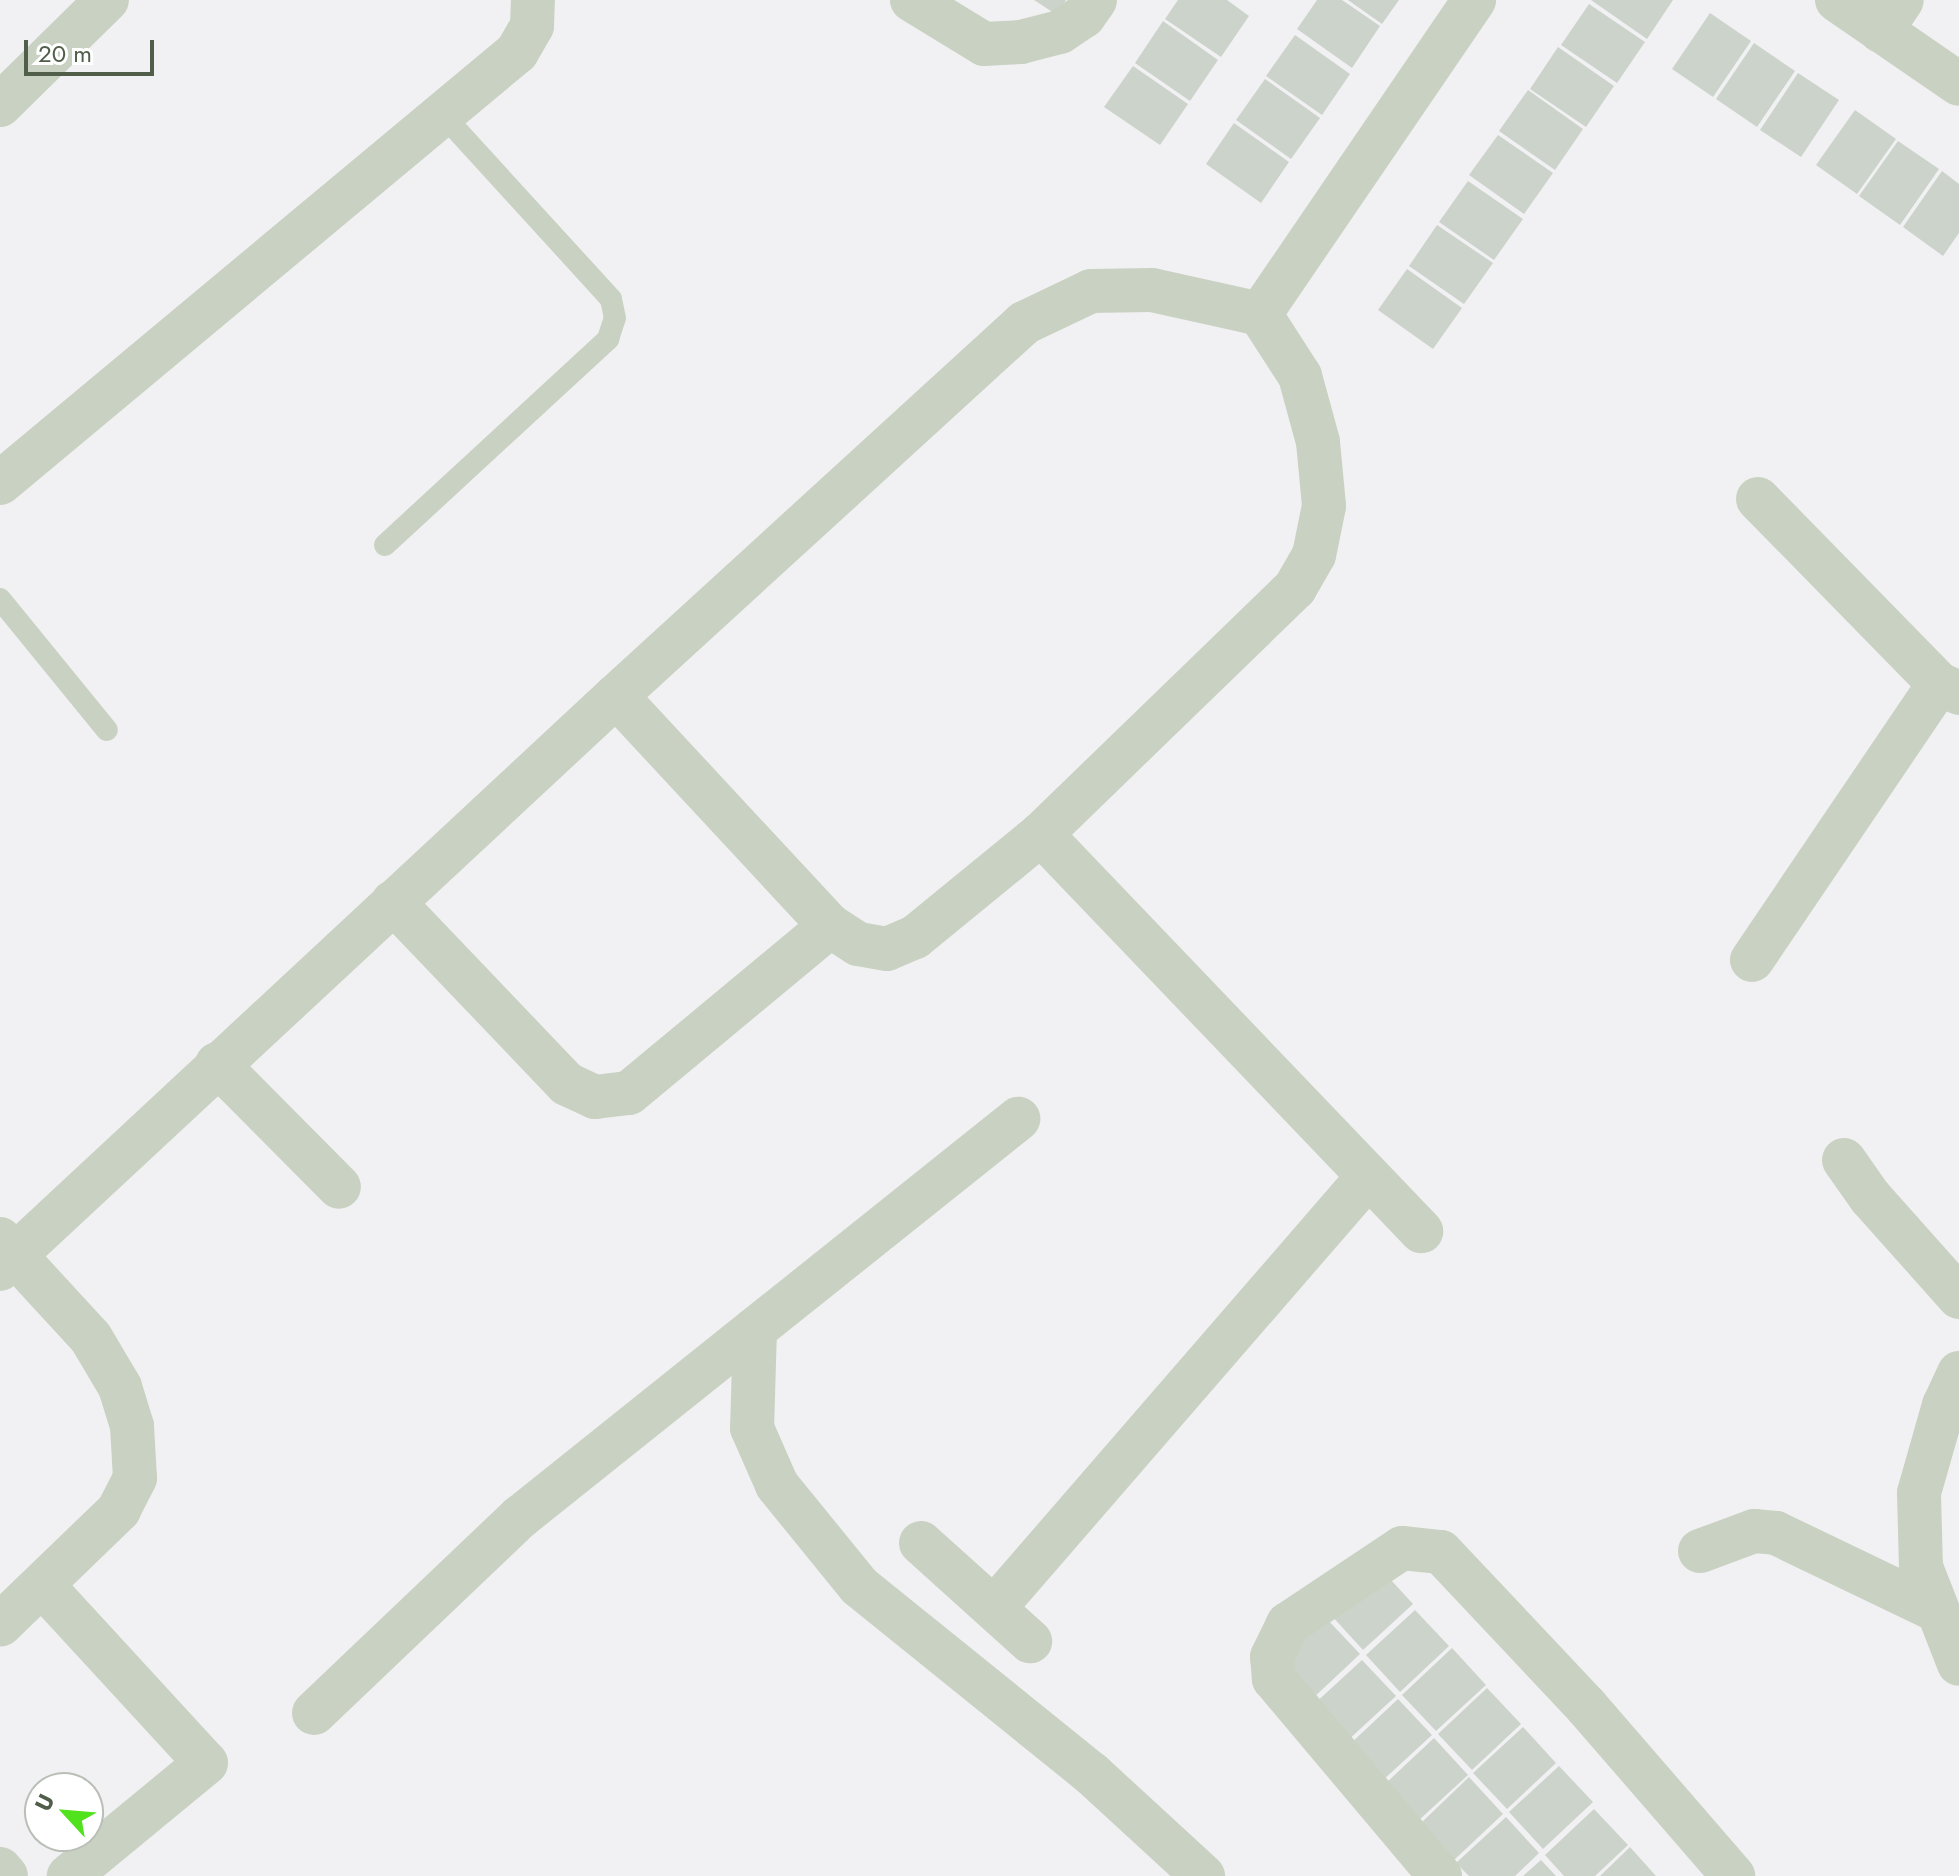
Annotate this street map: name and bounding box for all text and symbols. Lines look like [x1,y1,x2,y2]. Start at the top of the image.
scale bar [28,24,158,74]
text: 20 m [38,36,92,71]
north arrow [24,1772,104,1852]
text: U [26,1788,62,1816]

